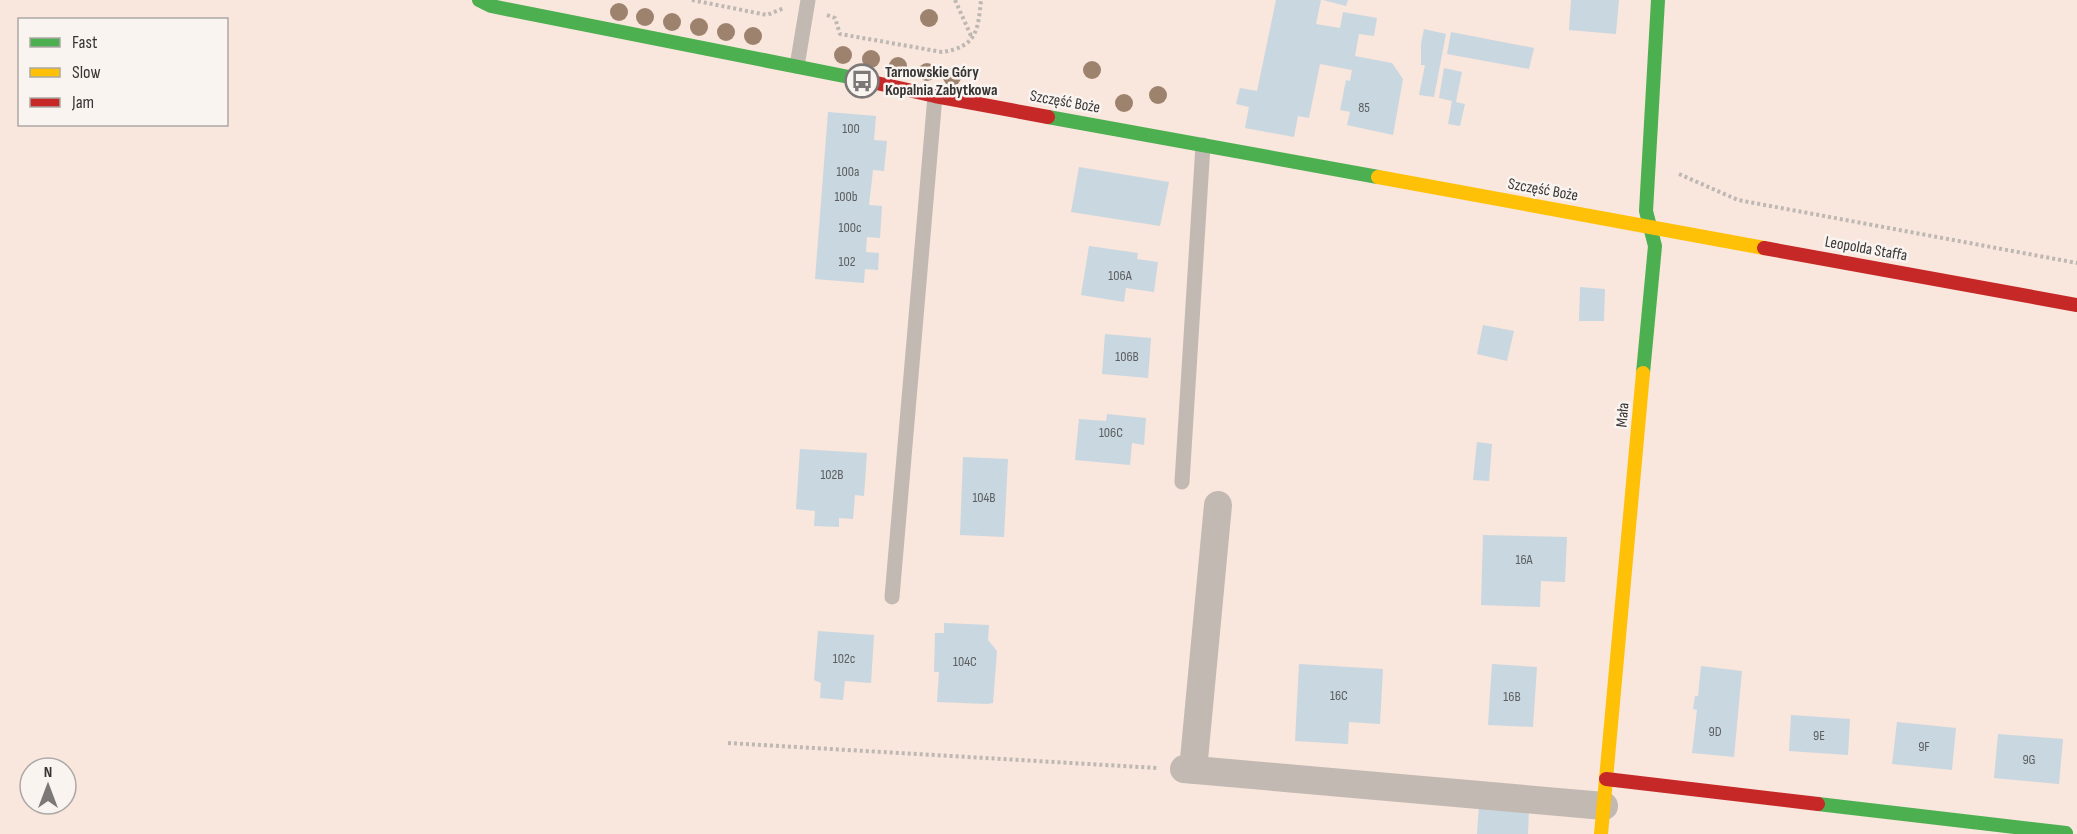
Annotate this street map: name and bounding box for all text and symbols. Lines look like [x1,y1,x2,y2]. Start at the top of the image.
legend [18,18,228,126]
text: Fast [72,32,98,53]
text: Slow [72,62,101,83]
bus stop icon: Tarnowskie Góry Kopalnia Zabytkowa [844,63,880,99]
place label: Tarnowskie Góry Kopalnia Zabytkowa [885,63,998,100]
street label: Szczęść Boże [1028,86,1102,118]
text: Jam [71,92,94,113]
house number: 85 [1358,99,1370,116]
house number: 100 [842,120,860,137]
house number: 100a [837,163,859,180]
street label: Szczęść Boże [1506,174,1580,206]
house number: 100b [834,188,858,205]
house number: 100c [839,219,862,236]
street label: Leopolda Staffa [1823,232,1909,266]
house number: 102 [839,253,856,270]
house number: 106A [1108,267,1133,284]
house number: 106B [1115,348,1139,365]
street label: Mała [1612,402,1634,428]
house number: 106C [1099,424,1123,441]
house number: 102B [820,466,844,483]
house number: 104B [972,489,996,506]
house number: 16A [1515,551,1534,568]
house number: 102c [833,650,855,667]
house number: 104C [953,653,977,670]
house number: 16C [1330,687,1348,704]
house number: 16B [1503,688,1521,705]
house number: 9D [1708,723,1722,740]
house number: 9E [1813,727,1825,744]
house number: 9F [1918,738,1930,755]
house number: 9G [2022,751,2036,768]
north arrow [18,756,78,816]
text: N [44,763,52,782]

